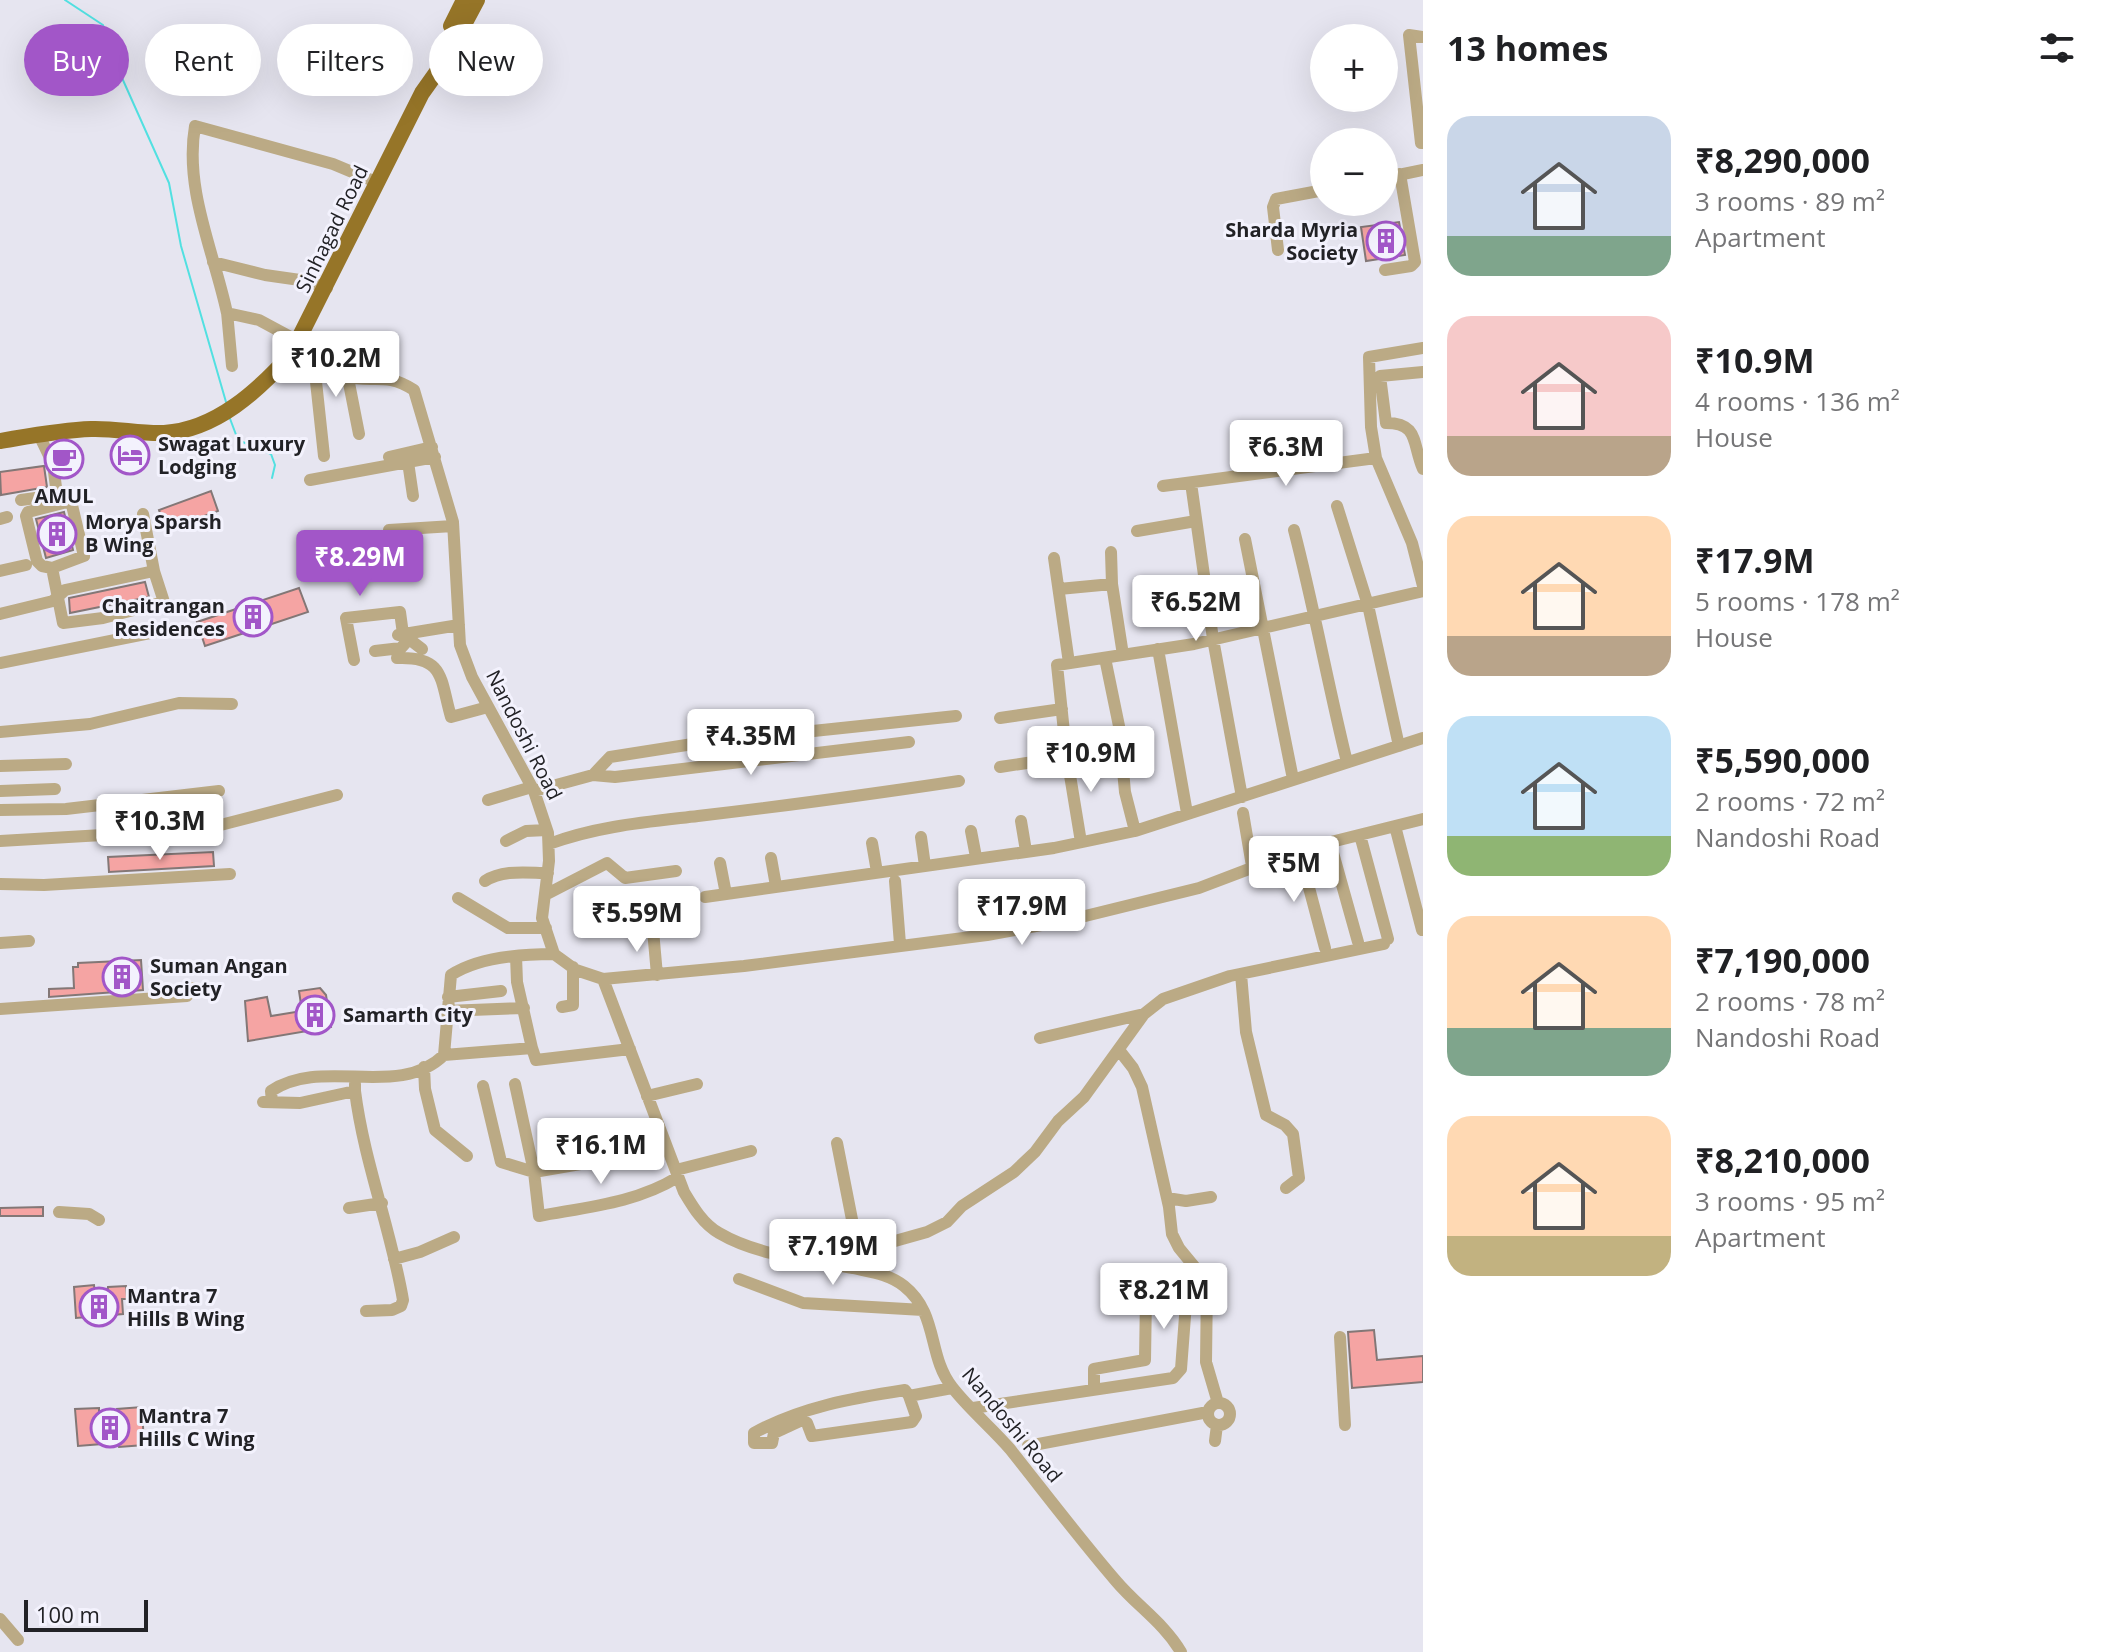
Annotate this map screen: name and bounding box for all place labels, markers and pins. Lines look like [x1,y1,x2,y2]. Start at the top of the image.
place label: Sharda Myria Society [1225,216,1359,266]
building icon: Sharda Myria Society [1365,220,1407,262]
pin: ₹10.2M [271,331,401,399]
pin: ₹6.3M [1230,420,1342,488]
place label: Swagat Luxury Lodging [158,430,306,480]
hotel icon: Swagat Luxury Lodging [109,434,151,476]
cafe icon: AMUL [43,438,85,480]
place label: AMUL [34,482,94,509]
place label: Morya Sparsh B Wing [85,508,222,558]
building icon: Morya Sparsh B Wing [36,513,78,555]
pin: ₹8.29M [295,530,425,598]
pin: ₹6.52M [1131,575,1261,643]
place label: Chaitrangan Residences [101,592,225,642]
building icon: Chaitrangan Residences [232,596,274,638]
pin: ₹4.35M [686,709,816,777]
pin: ₹10.9M [1026,726,1156,794]
pin: ₹10.3M [95,794,225,862]
pin: ₹5M [1255,836,1333,904]
pin: ₹17.9M [957,879,1087,947]
pin: ₹5.59M [572,886,702,954]
place label: Suman Angan Society [150,952,288,1002]
building icon: Suman Angan Society [101,956,143,998]
building icon: Samarth City [294,994,336,1036]
place label: Samarth City [343,1001,473,1028]
pin: ₹16.1M [536,1118,666,1186]
pin: ₹7.19M [768,1219,898,1287]
pin: ₹8.21M [1099,1263,1229,1331]
place label: Mantra 7 Hills B Wing [127,1282,245,1332]
building icon: Mantra 7 Hills B Wing [78,1286,120,1328]
place label: Mantra 7 Hills C Wing [138,1402,255,1452]
building icon: Mantra 7 Hills C Wing [89,1407,131,1449]

